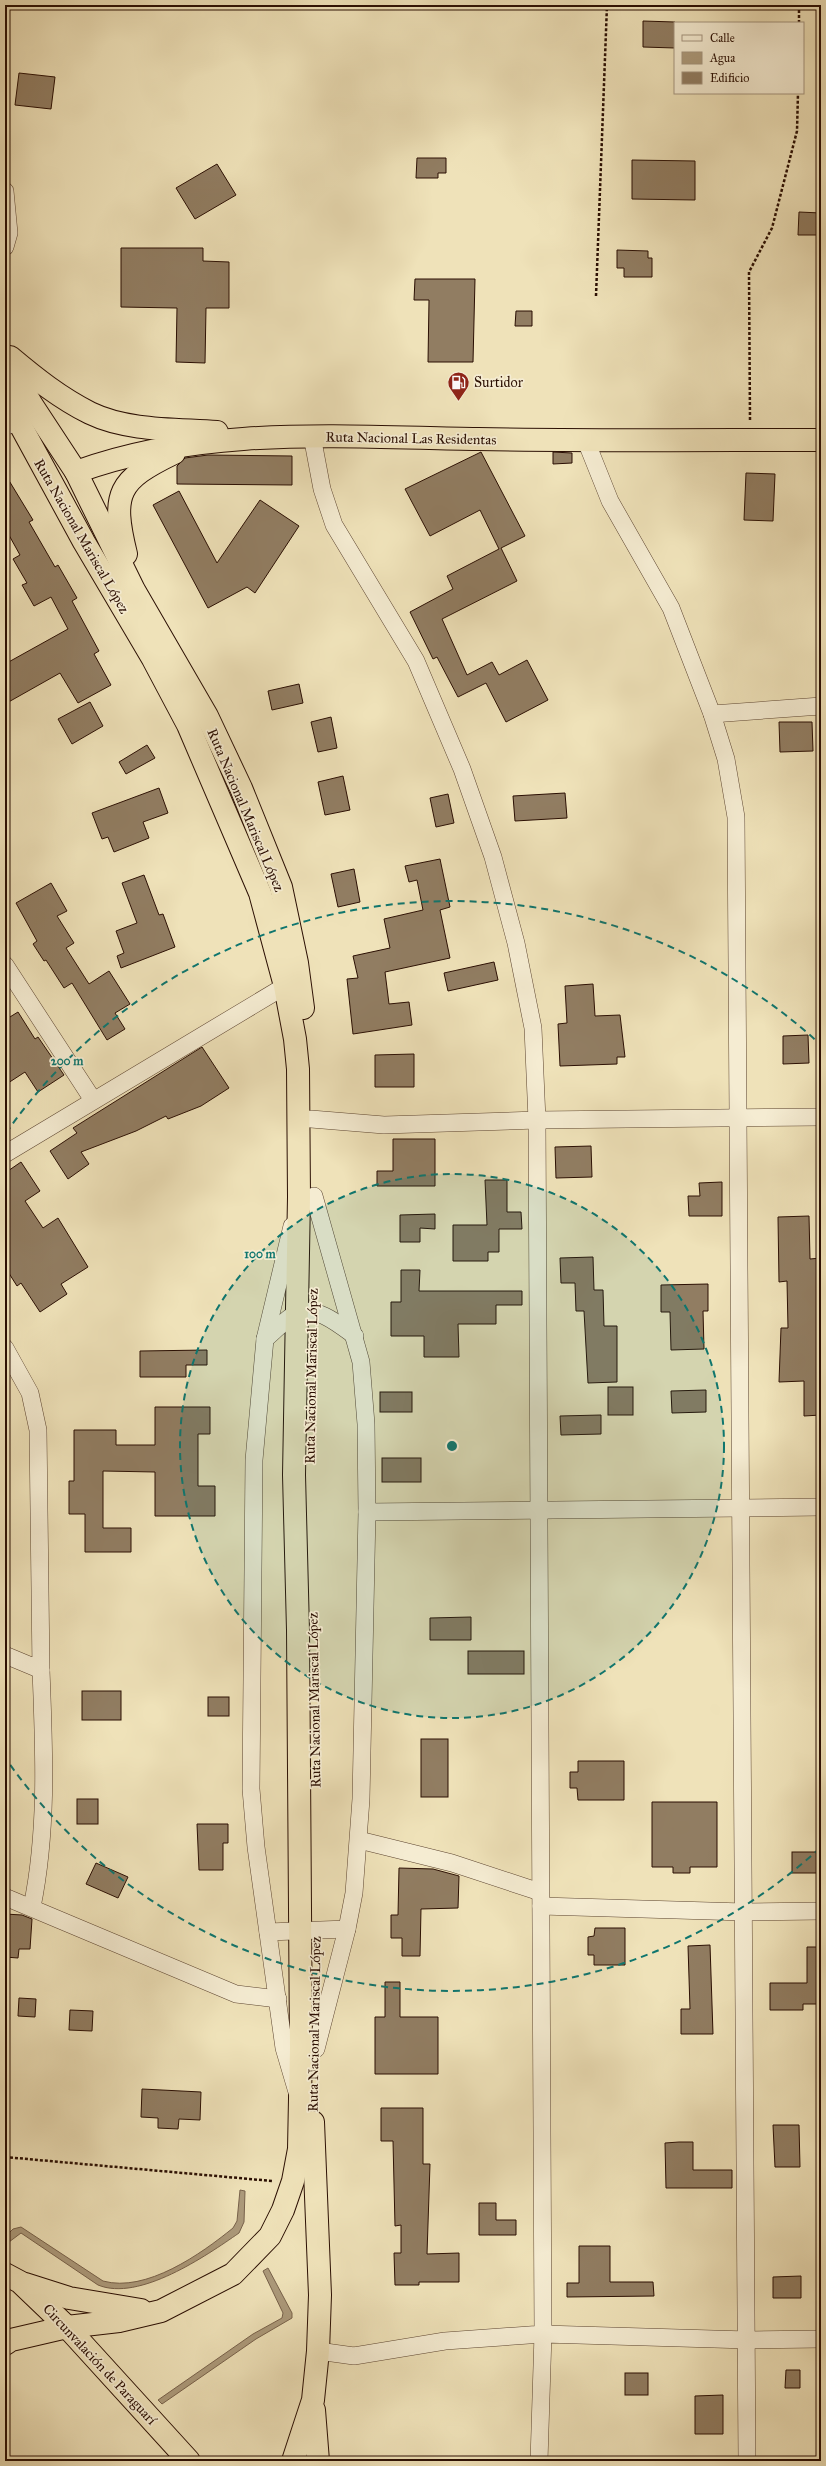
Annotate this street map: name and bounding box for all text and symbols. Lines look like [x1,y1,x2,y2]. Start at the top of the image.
legend [674,22,804,94]
text: Calle [710,31,735,45]
text: Agua [709,51,736,66]
text: Edificio [710,71,749,85]
fuel station icon: Surtidor [445,369,471,402]
place label: Surtidor [474,374,524,391]
street label: Ruta Nacional Las Residentas [325,429,497,448]
street label: Ruta Nacional Mariscal López [30,456,133,617]
street label: Ruta Nacional Mariscal López [203,726,288,895]
text: 200 m [51,1054,84,1068]
text: 100 m [244,1247,277,1261]
street label: Ruta Nacional Mariscal López [301,1288,322,1464]
centre of rings [445,1439,459,1453]
street label: Ruta Nacional Mariscal López [304,1612,325,1788]
street label: Ruta Nacional Mariscal López [304,1936,325,2112]
street label: Circunvalación de Paraguarí [39,2300,161,2429]

